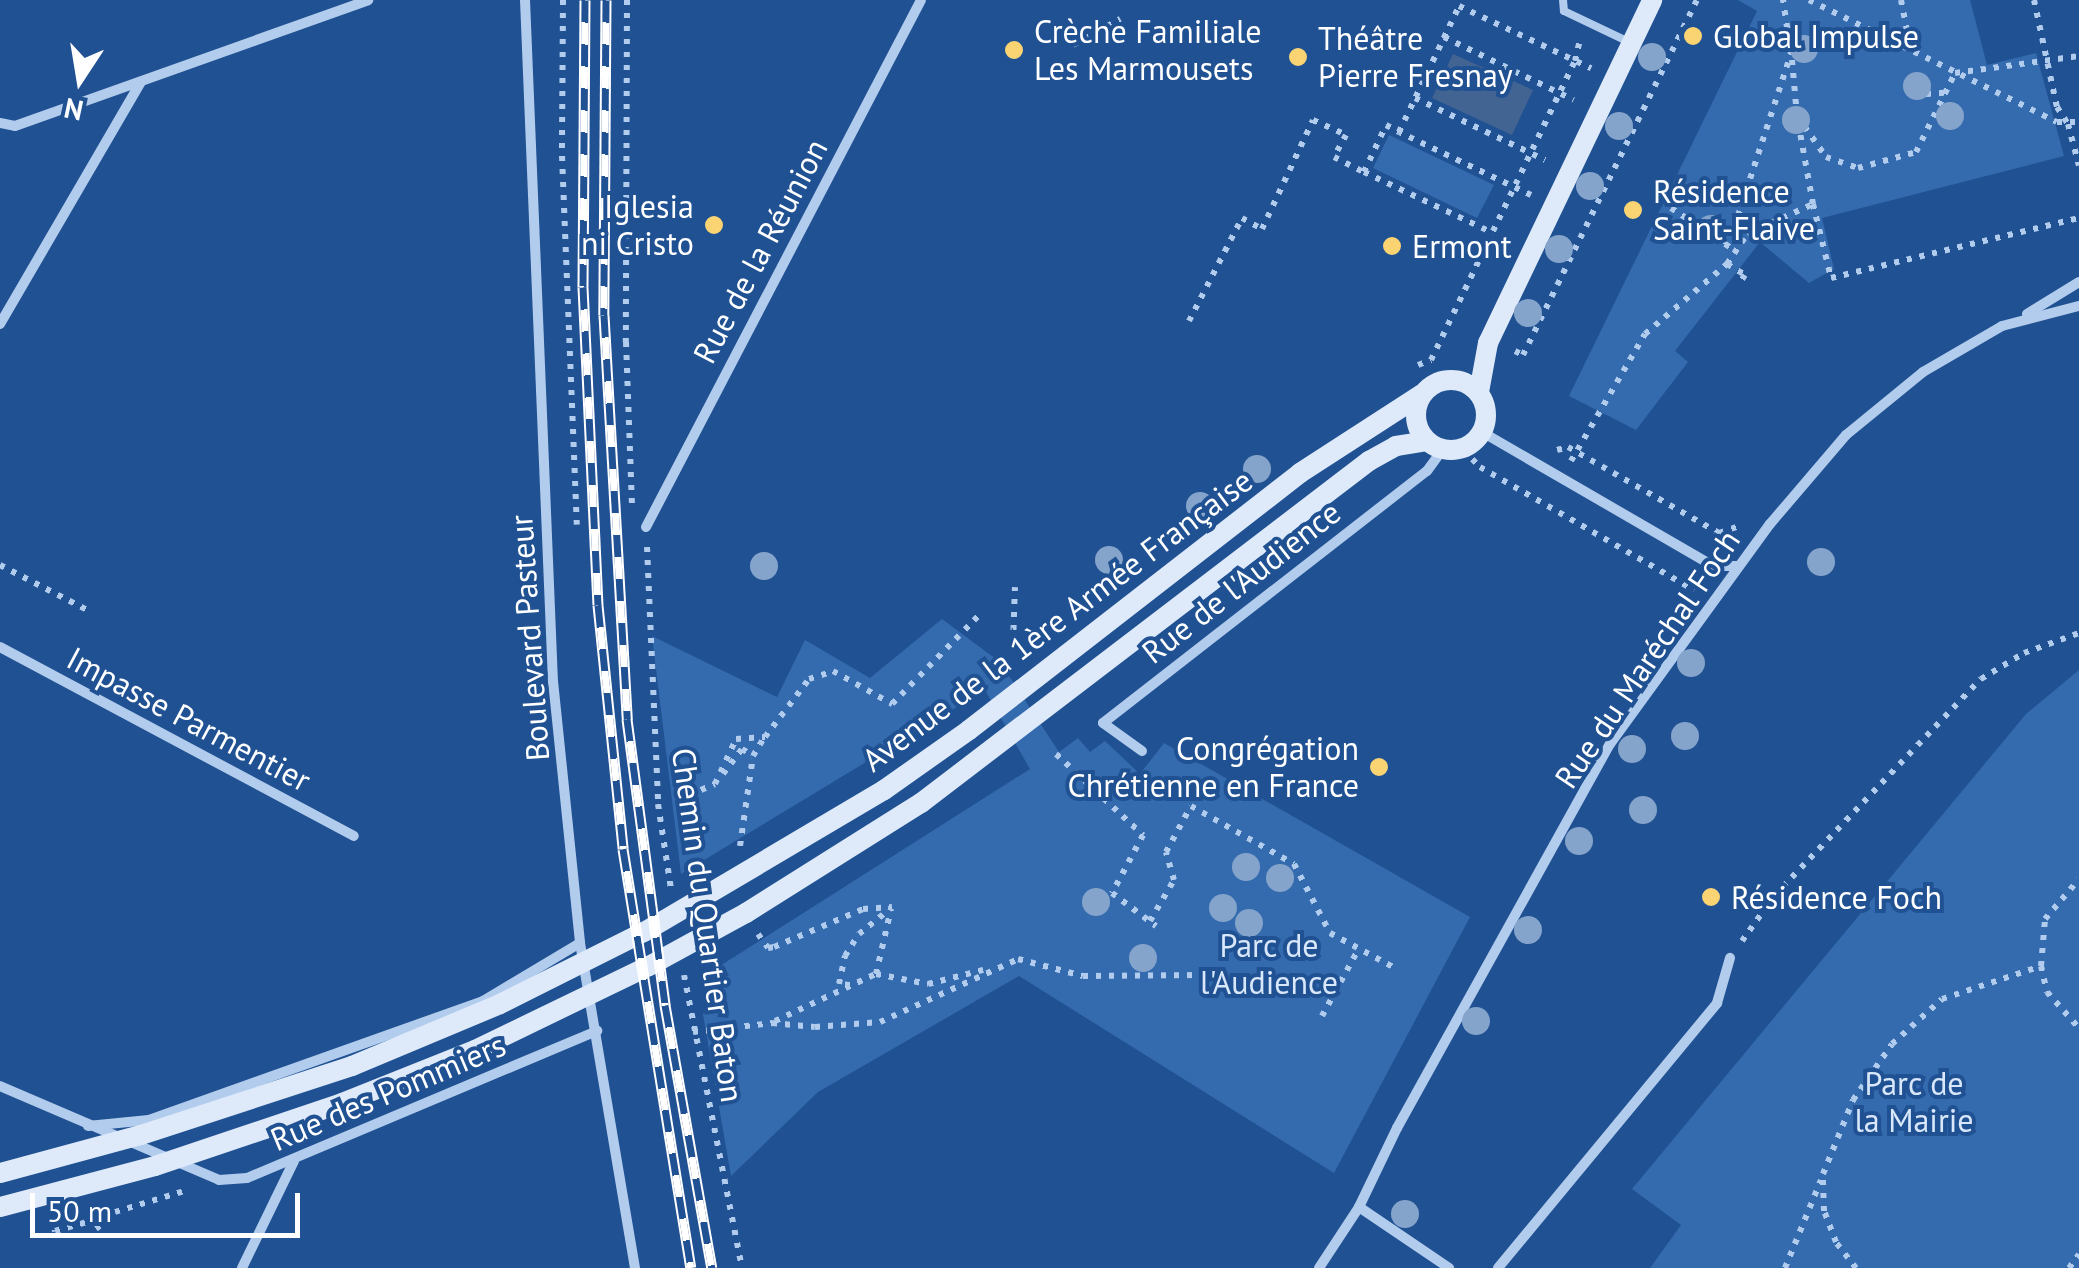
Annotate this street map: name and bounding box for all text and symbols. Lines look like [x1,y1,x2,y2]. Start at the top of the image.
place label: Crèche Familiale Les Marmousets [1034,13,1262,88]
place label: Global Impulse [1713,17,1919,55]
place label: Théâtre Pierre Fresnay [1318,20,1513,95]
marker: Global Impulse [1682,25,1704,47]
north arrow [30,30,130,130]
marker: Crèche Familiale Les Marmousets [1003,39,1025,61]
marker: Théâtre Pierre Fresnay [1287,46,1309,68]
text: N [61,90,87,130]
street label: Rue de la Réunion [685,132,835,370]
place label: Résidence Saint-Flaive [1653,173,1815,248]
place label: Iglesia ni Cristo [581,188,694,263]
marker: Résidence Saint-Flaive [1622,199,1644,221]
marker: Iglesia ni Cristo [703,214,725,236]
place label: Ermont [1412,227,1512,265]
marker: Ermont [1381,235,1403,257]
street label: Avenue de la 1ère Armée Française [854,460,1260,780]
street label: Rue de l'Audience [1134,493,1348,671]
street label: Boulevard Pasteur [501,514,557,762]
street label: Rue du Maréchal Foch [1546,523,1748,795]
street label: Impasse Parmentier [61,639,317,799]
place label: Congrégation Chrétienne en France [1068,730,1359,805]
street label: Chemin du Quartier Baton [664,745,752,1105]
marker: Congrégation Chrétienne en France [1368,756,1390,778]
place label: Résidence Foch [1731,878,1942,916]
marker: Résidence Foch [1700,886,1722,908]
park label: Parc de l'Audience [1200,927,1338,1002]
street label: Rue des Pommiers [265,1025,511,1159]
park label: Parc de la Mairie [1854,1065,1974,1140]
scale bar [35,1173,305,1235]
text: 50 m [47,1191,112,1230]

